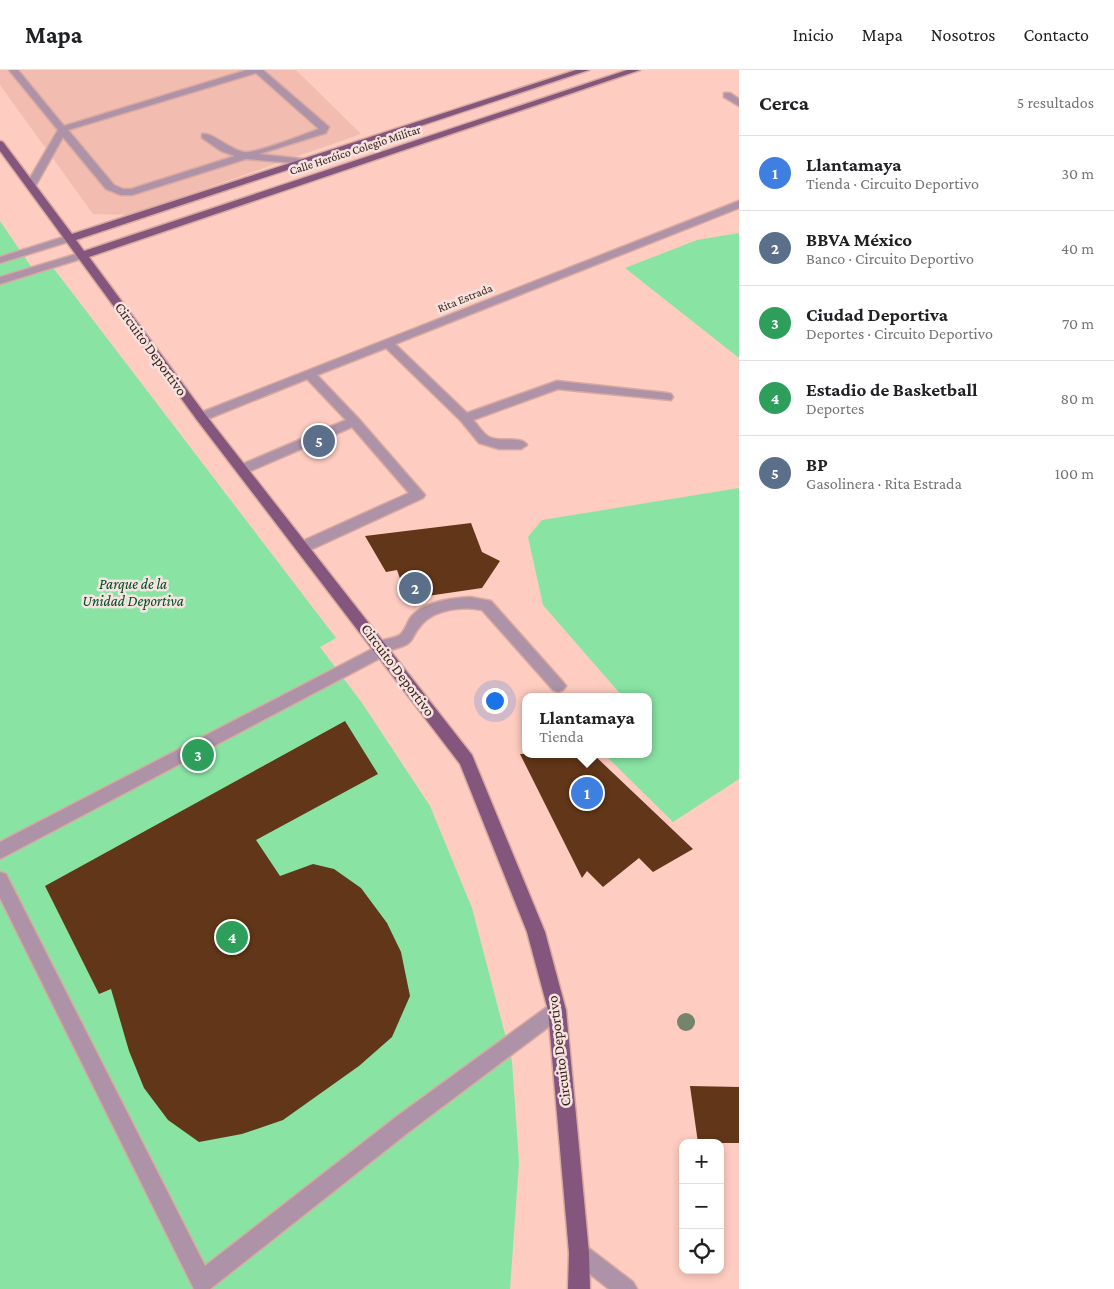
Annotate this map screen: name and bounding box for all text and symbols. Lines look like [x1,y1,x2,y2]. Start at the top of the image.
text: Mapa [25,21,83,48]
text: Inicio [793,25,834,45]
text: Mapa [862,25,903,45]
text: Nosotros [931,25,995,45]
text: Contacto [1023,25,1089,45]
text: Cerca [759,91,809,115]
text: 5 resultados [1017,94,1094,111]
street label: Calle Heróico Colegio Militar [287,122,423,178]
text: Llantamaya [806,154,901,175]
text: 1 [772,165,778,182]
text: 30 m [1062,165,1094,182]
text: Tienda · Circuito Deportivo [806,175,979,192]
text: BBVA México [806,229,912,250]
text: 2 [771,240,779,257]
text: 40 m [1061,240,1094,257]
text: Banco · Circuito Deportivo [806,250,974,267]
street label: Rita Estrada [435,280,495,315]
street label: Circuito Deportivo [111,299,190,399]
text: Ciudad Deportiva [806,304,948,325]
text: 3 [771,315,779,332]
text: 70 m [1062,315,1094,332]
text: Deportes · Circuito Deportivo [806,325,993,342]
text: Estadio de Basketball [806,379,977,400]
text: 4 [771,390,779,407]
text: 80 m [1060,390,1094,407]
text: Deportes [806,400,864,417]
pin: 5 [303,422,335,460]
text: BP [806,454,828,475]
text: 5 [771,465,779,482]
text: 100 m [1055,465,1094,482]
text: Gasolinera · Rita Estrada [806,475,962,492]
pin: 2 [399,569,431,607]
park label: Parque de la Unidad Deportiva [82,576,184,610]
street label: Circuito Deportivo [357,621,438,720]
your location [482,688,508,714]
popup [522,693,652,758]
text: Llantamaya [539,707,635,728]
text: Tienda [539,728,584,745]
pin: 3 [182,736,214,774]
pin: 1 [571,774,603,812]
pin: 4 [216,918,248,956]
street label: Circuito Deportivo [544,995,575,1107]
map controls [679,1139,724,1274]
button: + [679,1139,724,1184]
button: − [679,1184,724,1229]
button: locate [679,1229,724,1274]

